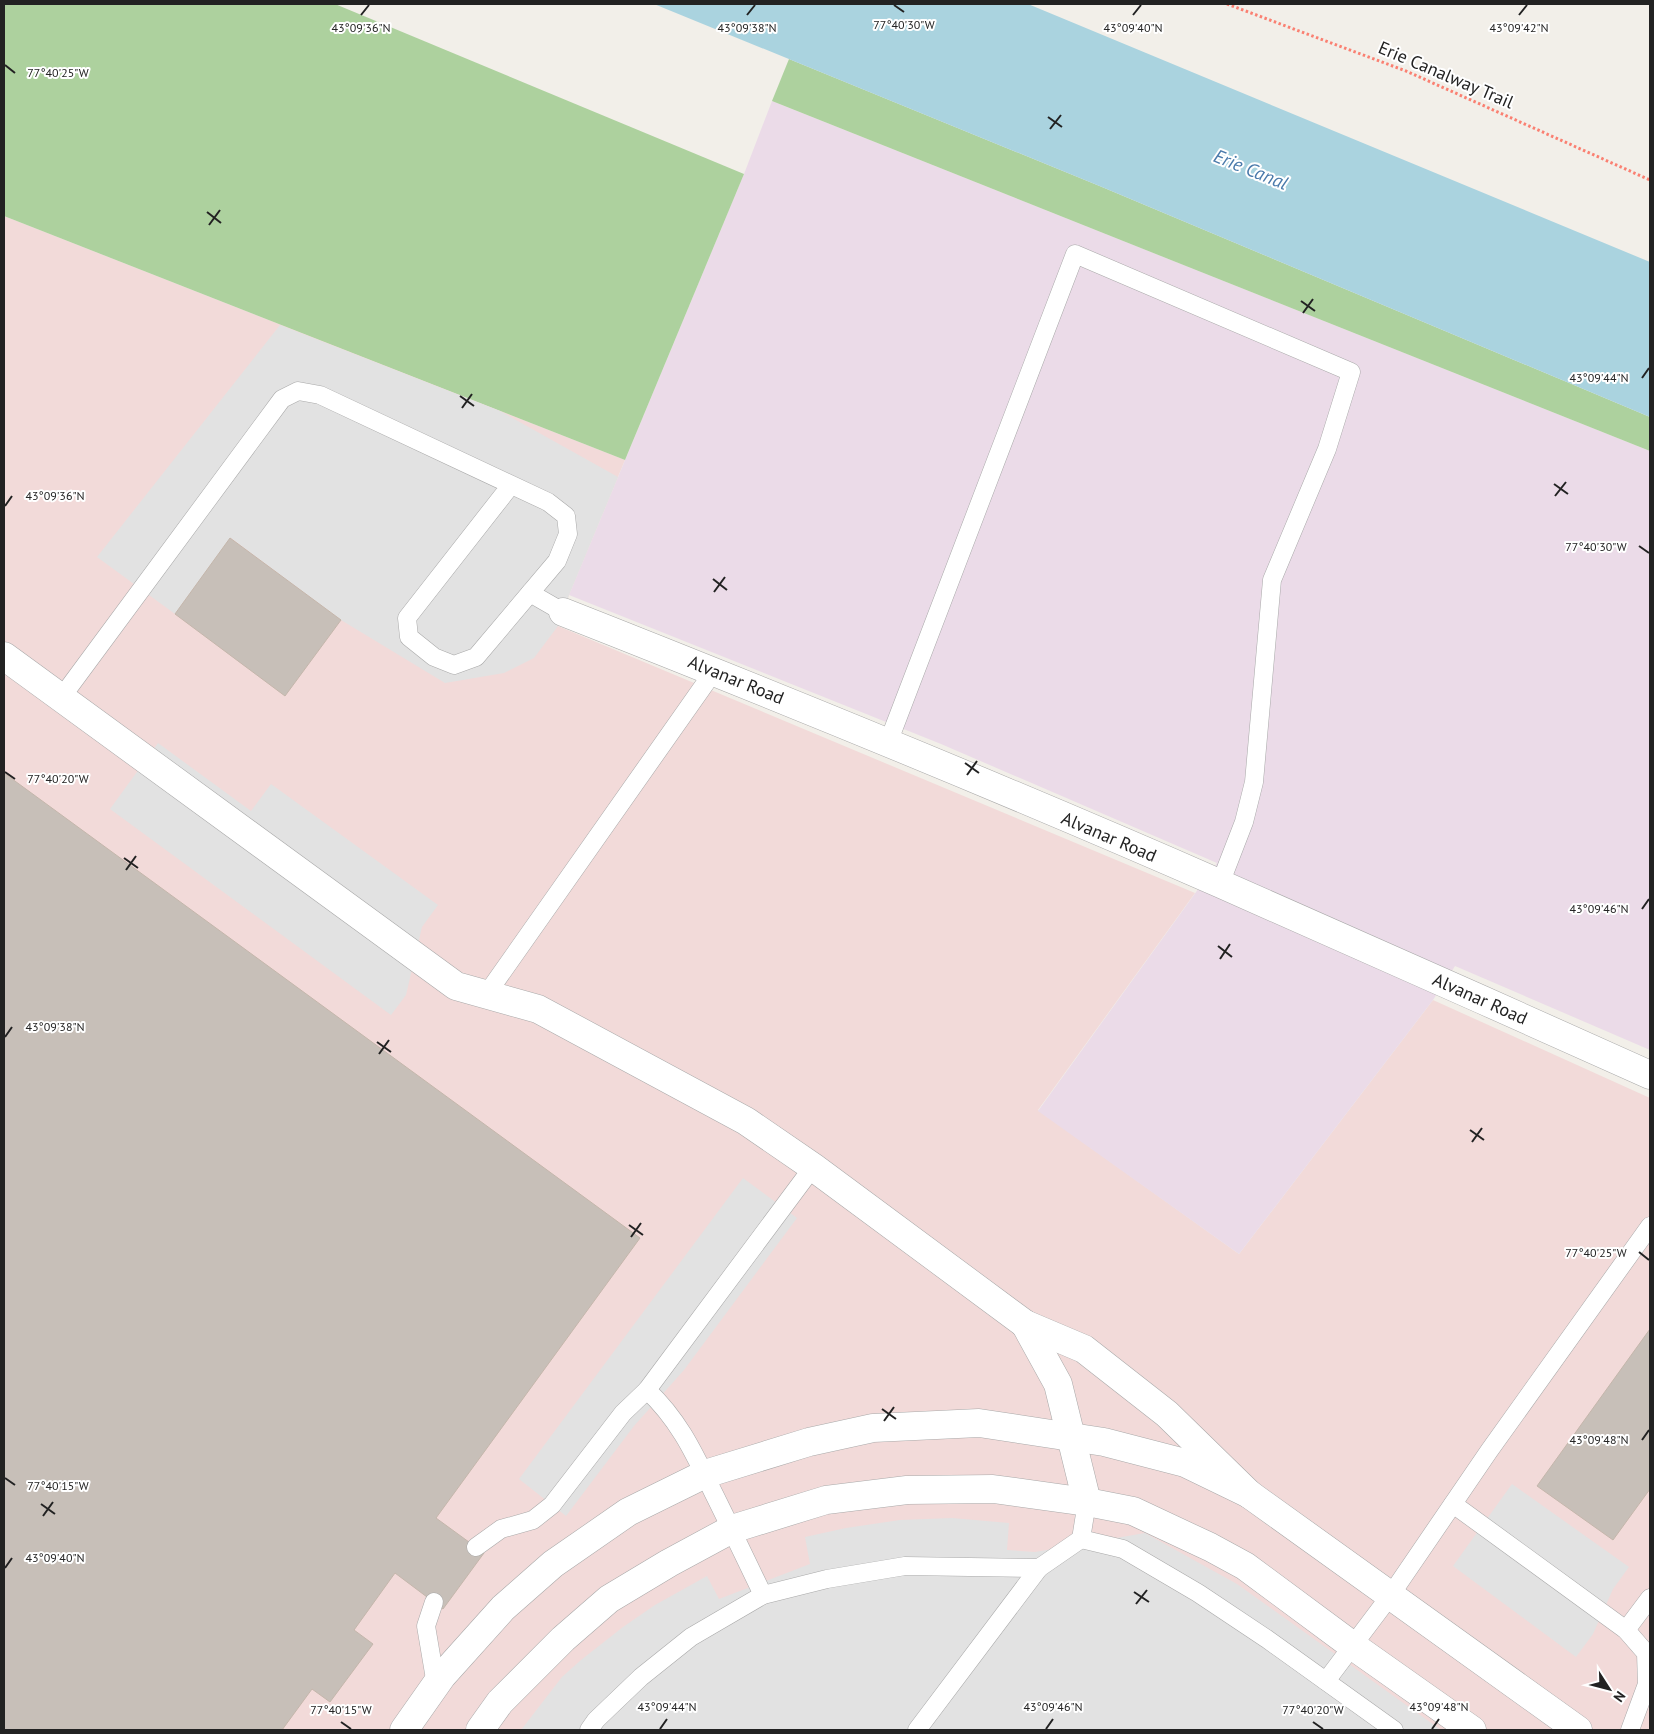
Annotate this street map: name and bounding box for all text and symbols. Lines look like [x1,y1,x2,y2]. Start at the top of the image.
text: 77°40'30"W [873,17,935,32]
text: 43°09'36"N [331,20,391,35]
text: 43°09'38"N [717,20,777,35]
text: 43°09'40"N [1103,20,1163,35]
text: 43°09'42"N [1489,20,1549,35]
street label: Erie Canalway Trail [1375,36,1518,114]
text: 77°40'25"W [27,65,89,80]
water label: Erie Canal [1210,143,1292,195]
text: 43°09'44"N [1569,370,1629,385]
text: 43°09'36"N [25,488,85,503]
text: 77°40'30"W [1565,539,1627,554]
street label: Alvanar Road [685,650,787,709]
text: 77°40'20"W [27,771,89,786]
street label: Alvanar Road [1058,806,1160,867]
text: 43°09'46"N [1569,901,1629,916]
street label: Alvanar Road [1429,967,1531,1030]
text: 43°09'38"N [25,1019,85,1034]
text: 77°40'25"W [1565,1245,1627,1260]
text: 43°09'48"N [1569,1432,1629,1447]
text: 77°40'15"W [27,1478,89,1493]
text: 43°09'40"N [25,1550,85,1565]
north arrow [1584,1664,1634,1714]
text: N [1610,1688,1630,1706]
text: 43°09'44"N [637,1699,697,1714]
text: 43°09'46"N [1023,1699,1083,1714]
text: 43°09'48"N [1409,1699,1469,1714]
text: 77°40'15"W [310,1702,372,1717]
text: 77°40'20"W [1282,1702,1344,1717]

